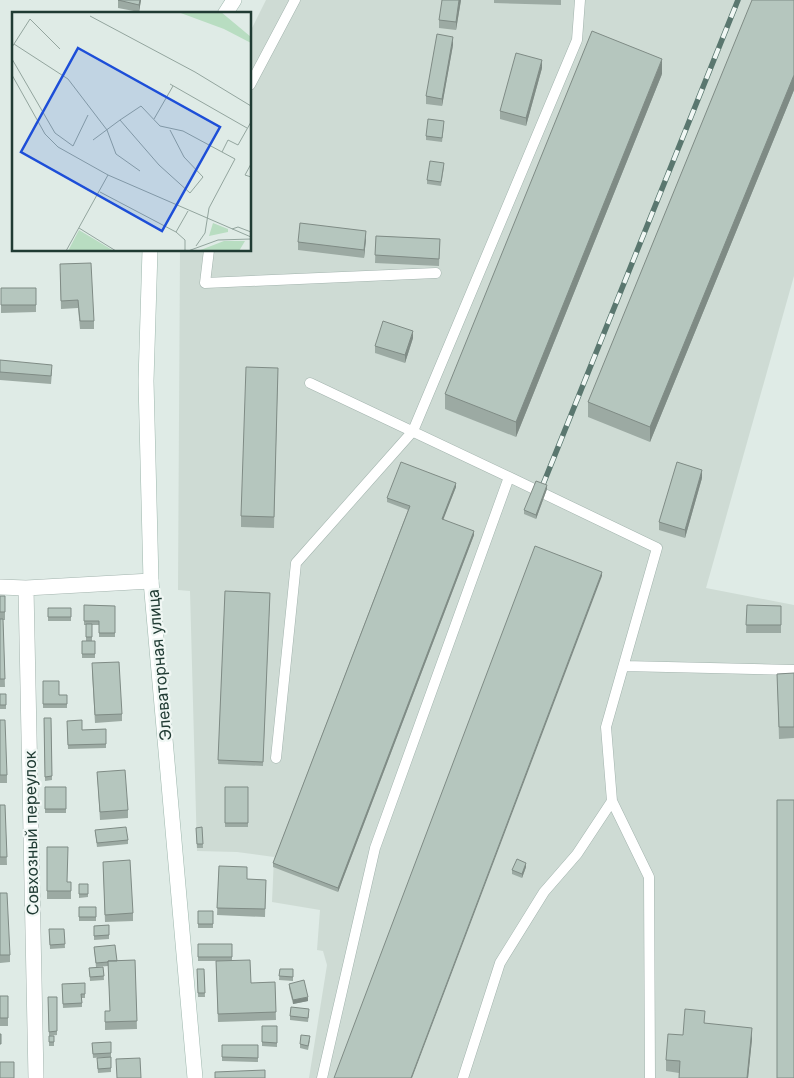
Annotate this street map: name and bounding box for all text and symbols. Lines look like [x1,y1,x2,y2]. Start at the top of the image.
inset map [12,12,251,251]
street label: Элеваторная улица [142,588,176,742]
street label: Совхозный переулок [20,750,42,916]

